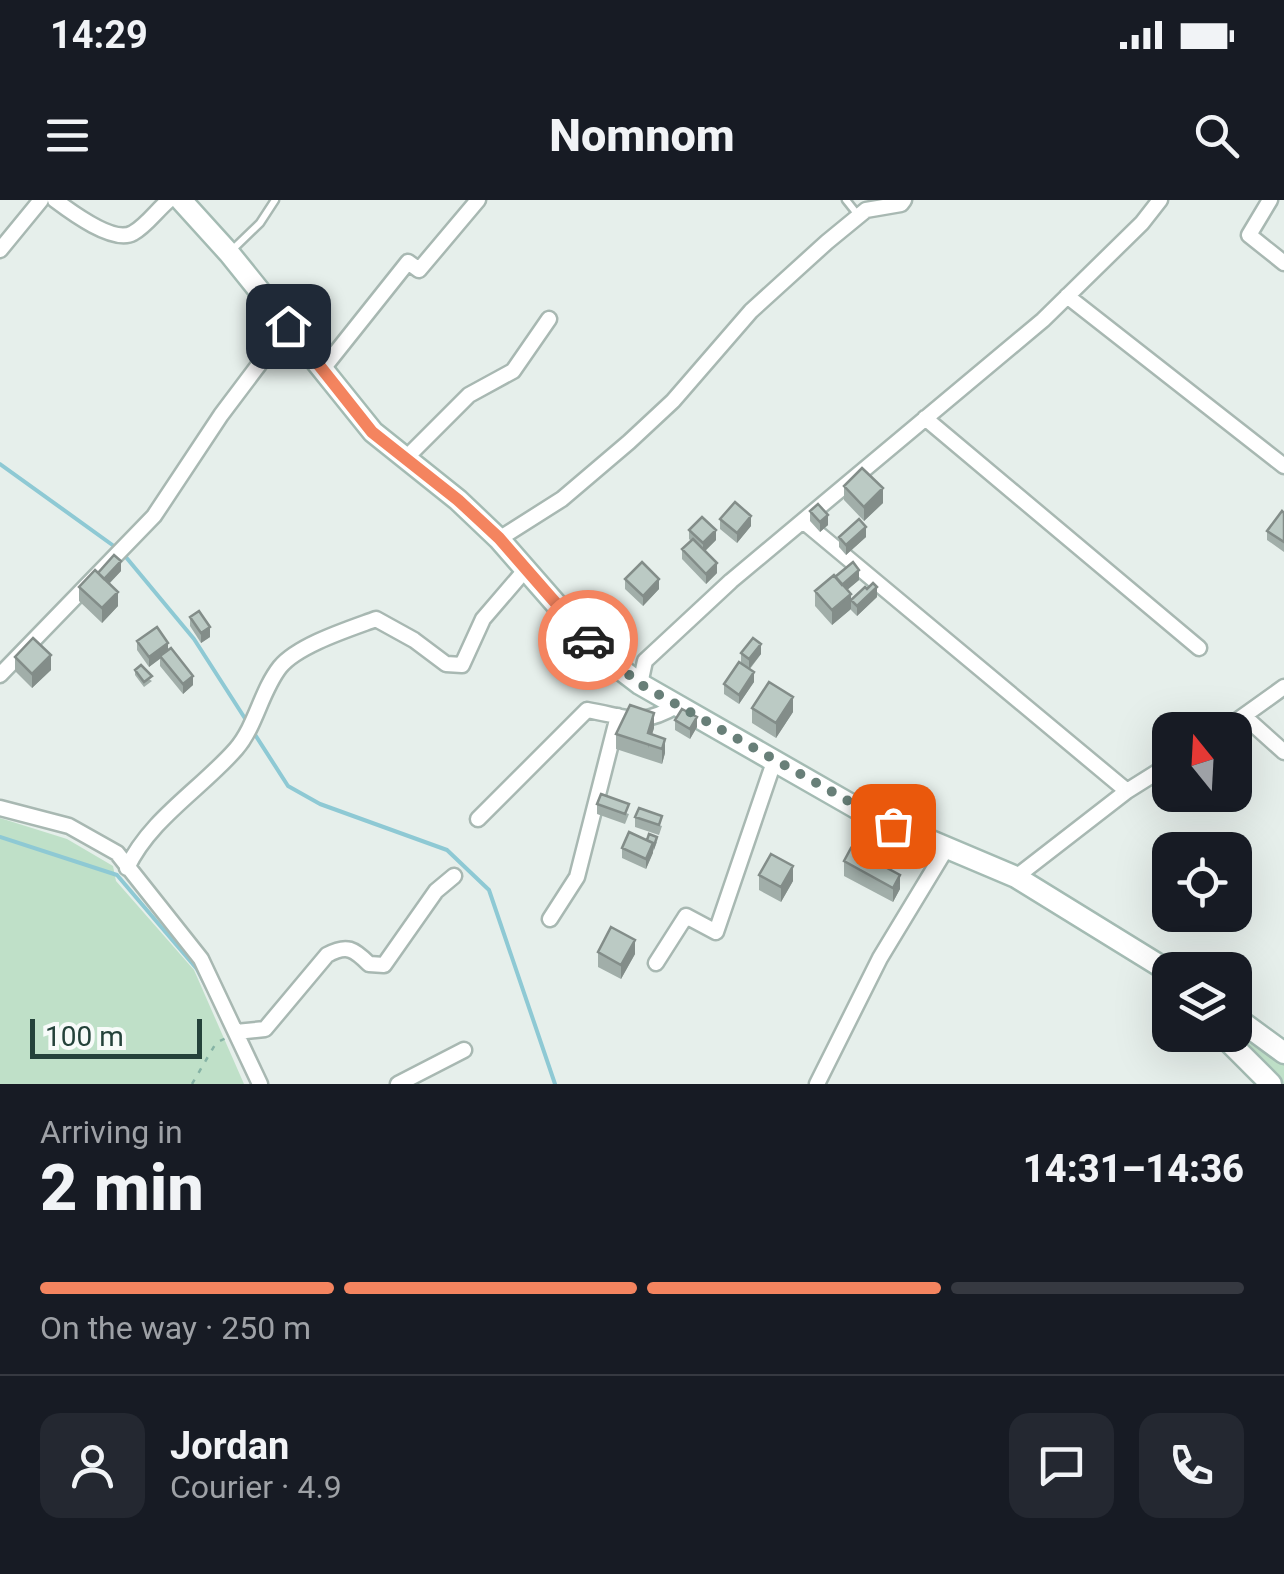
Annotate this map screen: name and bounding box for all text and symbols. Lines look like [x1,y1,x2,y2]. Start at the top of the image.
text: 14:29 [50,13,148,57]
icon: menu [40,108,95,163]
icon: search [1189,108,1244,163]
text: Nomnom [549,109,735,162]
pin [246,284,331,369]
icon: home [261,299,316,354]
courier [538,590,638,690]
icon: car [561,613,616,668]
north arrow [1152,712,1252,812]
map controls [1152,712,1252,1052]
pin [851,784,936,869]
icon: bag [866,799,921,854]
button: locate [1152,832,1252,932]
button: layers [1152,952,1252,1052]
scale bar [30,1014,202,1058]
text: 100 m [45,1020,124,1053]
text: Arriving in [40,1113,183,1151]
text: 14:31–14:36 [1023,1147,1244,1191]
text: 2 min [40,1150,204,1226]
text: On the way · 250 m [40,1309,311,1347]
button: person [40,1413,145,1518]
button: chat [1009,1413,1114,1518]
button: phone [1139,1413,1244,1518]
text: Jordan [170,1424,289,1468]
text: Courier · 4.9 [170,1468,342,1506]

